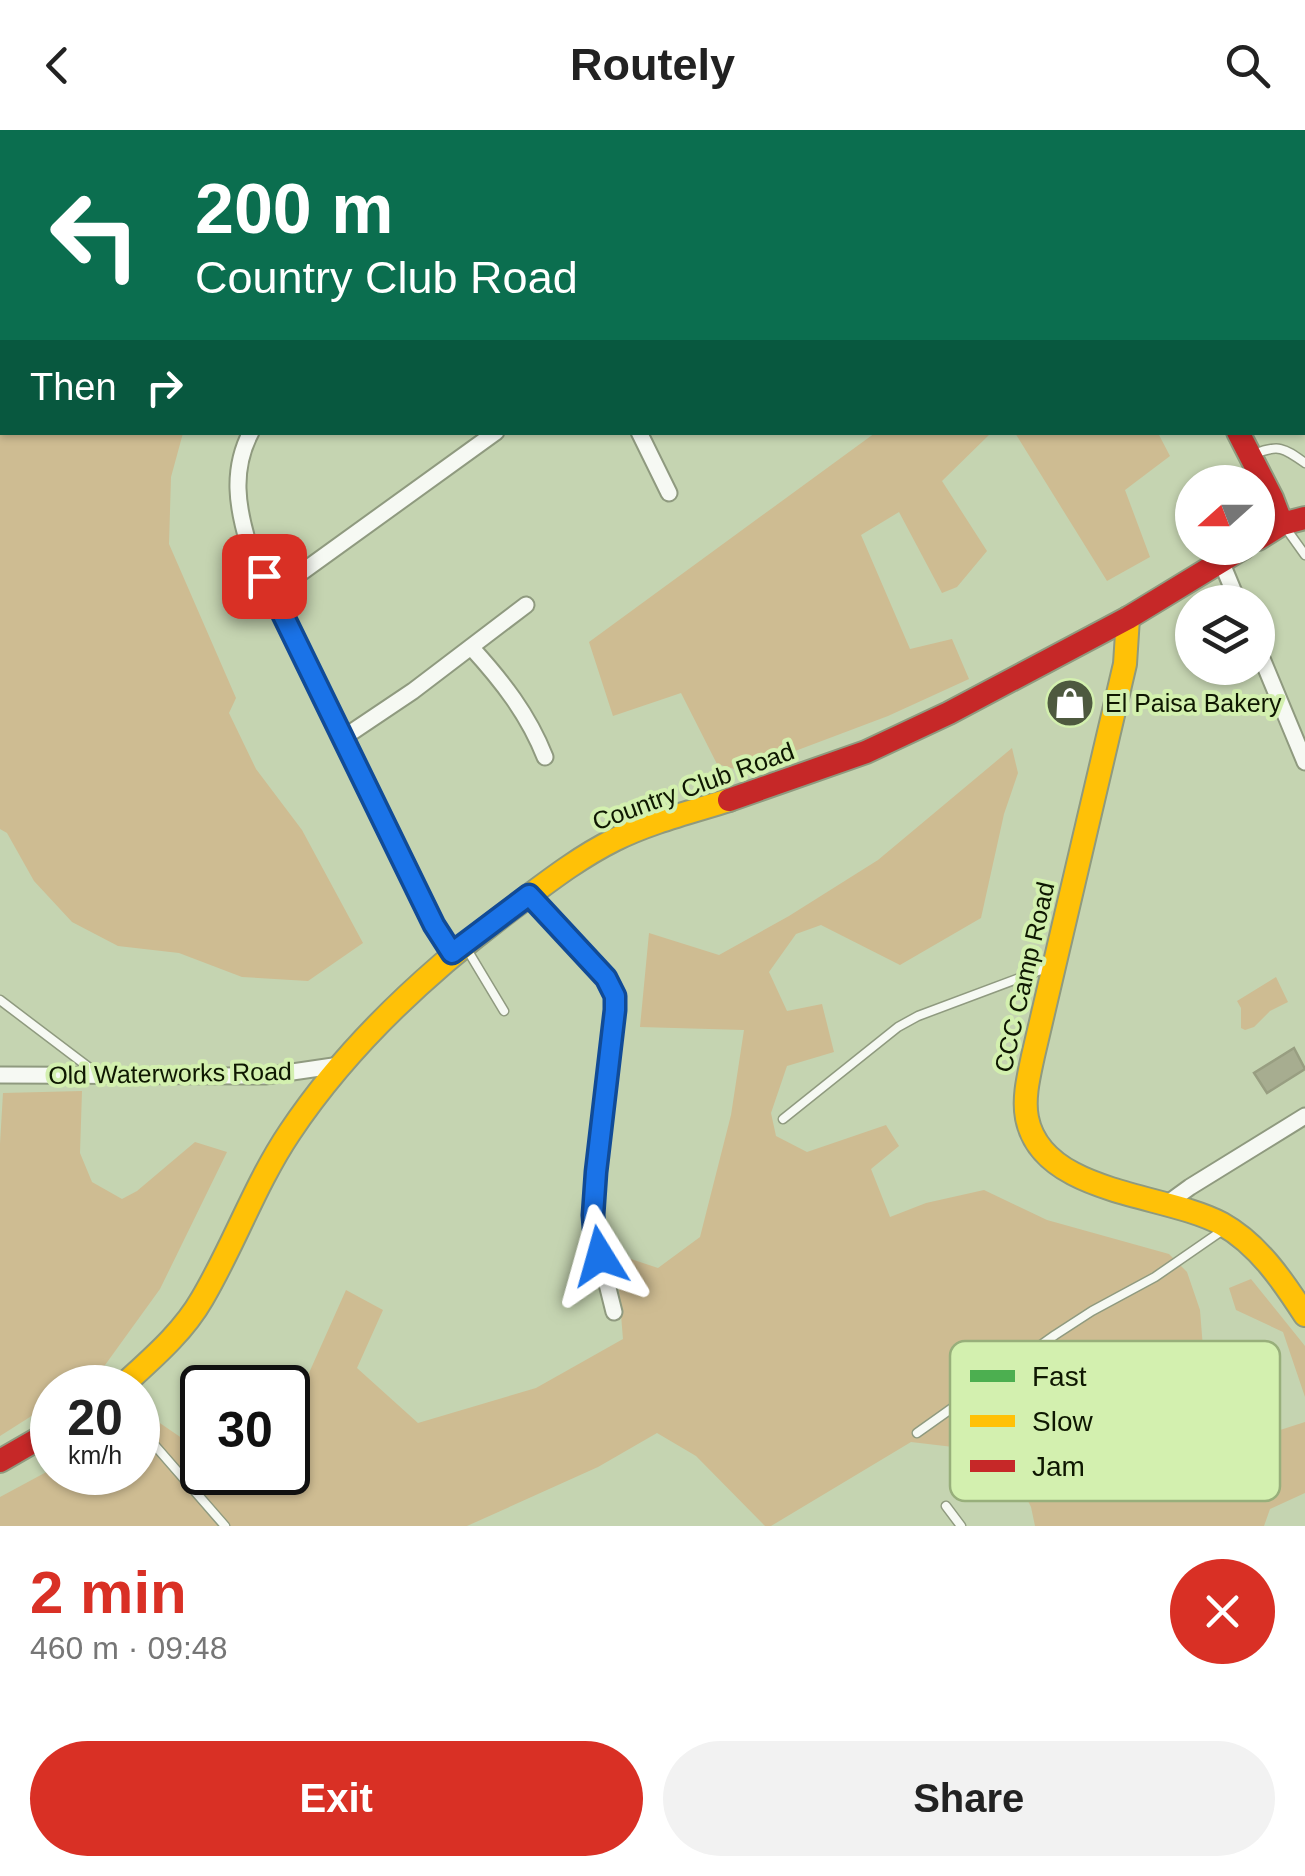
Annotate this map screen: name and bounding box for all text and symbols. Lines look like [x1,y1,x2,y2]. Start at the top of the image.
icon: back [30,38,85,93]
icon: search [1220,38,1275,93]
text: Routely [570,39,735,90]
icon: left [30,170,160,300]
text: 200 m [195,170,393,248]
text: Country Club Road [195,252,578,303]
icon: right [137,360,192,415]
text: Then [30,366,117,408]
north arrow [1175,465,1275,565]
map controls [1175,465,1275,685]
pin [222,534,307,619]
icon: arrive [237,549,292,604]
button: layers [1175,585,1275,685]
shop icon: El Paisa Bakery [1044,677,1096,729]
place label: El Paisa Bakery [1105,689,1282,717]
street label: Country Club Road [588,736,798,836]
street label: CCC Camp Road [988,879,1060,1075]
street label: Old Waterworks Road [48,1057,292,1089]
position arrow [548,1204,652,1308]
legend [950,1341,1280,1501]
text: Fast [1032,1361,1087,1392]
speed limit sign: 30 [180,1365,310,1495]
text: 20 [67,1390,123,1446]
text: Slow [1032,1406,1093,1437]
text: km/h [68,1441,122,1469]
text: Jam [1032,1451,1085,1482]
text: 2 min [30,1559,187,1626]
button: close [1170,1559,1275,1664]
text: 460 m · 09:48 [30,1630,227,1666]
button: Exit [30,1741,643,1856]
button: Share [663,1741,1275,1856]

